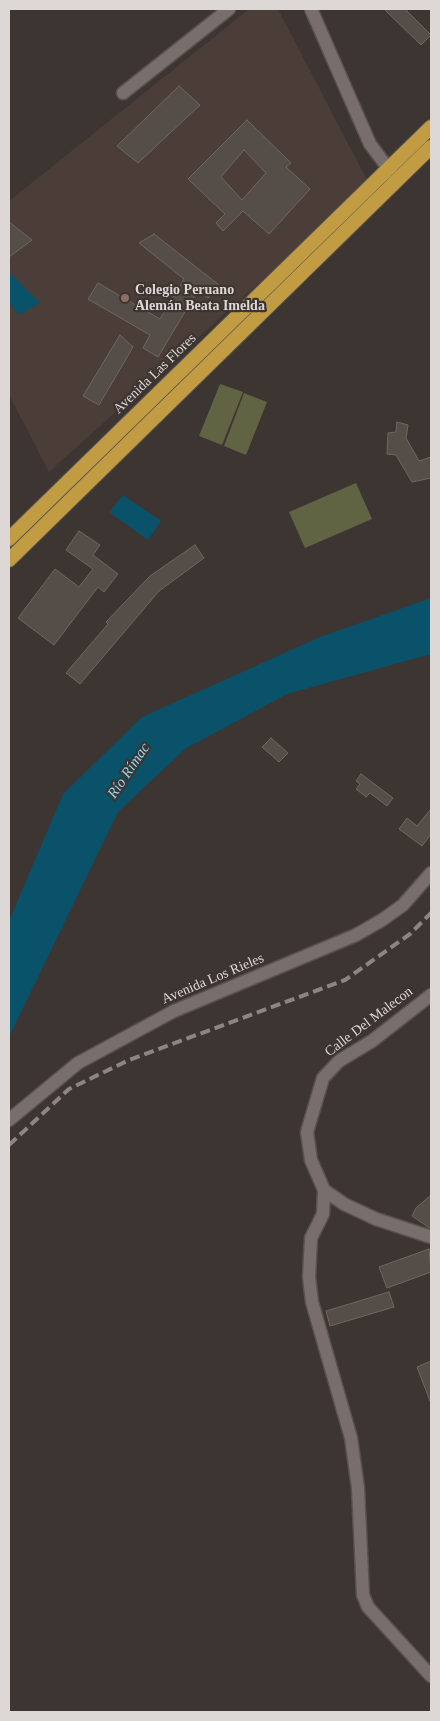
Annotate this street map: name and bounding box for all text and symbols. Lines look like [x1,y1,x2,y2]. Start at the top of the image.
place label: Colegio Peruano Alemán Beata Imelda [135,282,265,314]
marker: Colegio Peruano Alemán Beata Imelda [119,292,131,304]
street label: Avenida Las Flores [110,330,200,418]
water label: Río Rímac [104,740,154,802]
street label: Avenida Los Rieles [159,950,267,1008]
street label: Calle Del Malecon [322,983,416,1061]

